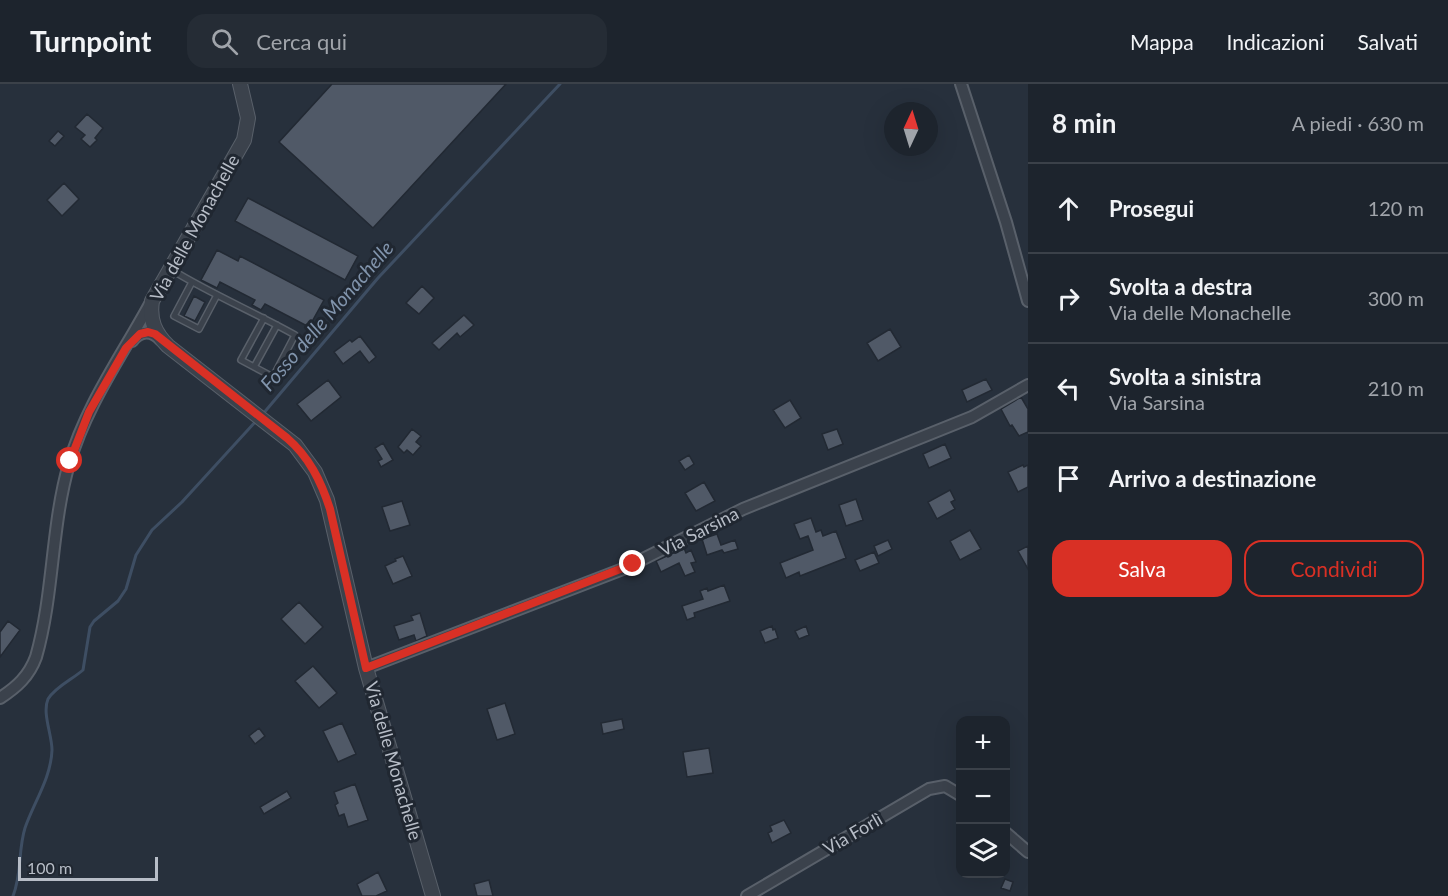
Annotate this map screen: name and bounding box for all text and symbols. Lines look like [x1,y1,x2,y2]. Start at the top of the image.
search box [187,14,607,68]
text: Turnpoint [30,24,151,58]
icon: search [208,25,241,58]
text: Cerca qui [256,28,347,55]
text: Mappa [1130,29,1194,54]
text: Indicazioni [1227,29,1325,54]
text: Salvati [1358,29,1418,54]
north arrow [884,102,938,156]
text: 8 min [1052,107,1116,139]
text: A piedi · 630 m [1292,111,1424,135]
street label: Via delle Monachelle [145,150,244,305]
icon: ahead [1052,192,1085,225]
text: Prosegui [1109,195,1194,222]
text: 120 m [1368,196,1424,220]
water label: Fosso delle Monachelle [255,236,398,395]
text: Svolta a destra [1109,273,1252,300]
icon: right [1052,282,1085,315]
text: 300 m [1368,286,1424,310]
text: Via delle Monachelle [1109,300,1291,324]
text: Svolta a sinistra [1109,363,1261,390]
icon: left [1052,372,1085,405]
text: 210 m [1368,376,1424,400]
text: Via Sarsina [1109,390,1205,414]
route start [56,447,82,473]
icon: arrive [1052,462,1085,495]
text: Arrivo a destinazione [1109,465,1316,492]
street label: Via Sarsina [655,502,742,560]
button: Salva [1052,540,1232,597]
button: Condividi [1244,540,1424,597]
route end [619,550,645,576]
street label: Via delle Monachelle [361,679,427,843]
map controls [956,716,1010,878]
button: + [956,716,1010,770]
button: − [956,770,1010,824]
street label: Via Forlì [819,807,886,859]
button: layers [956,824,1010,878]
scale bar [18,854,158,882]
text: 100 m [27,858,72,877]

